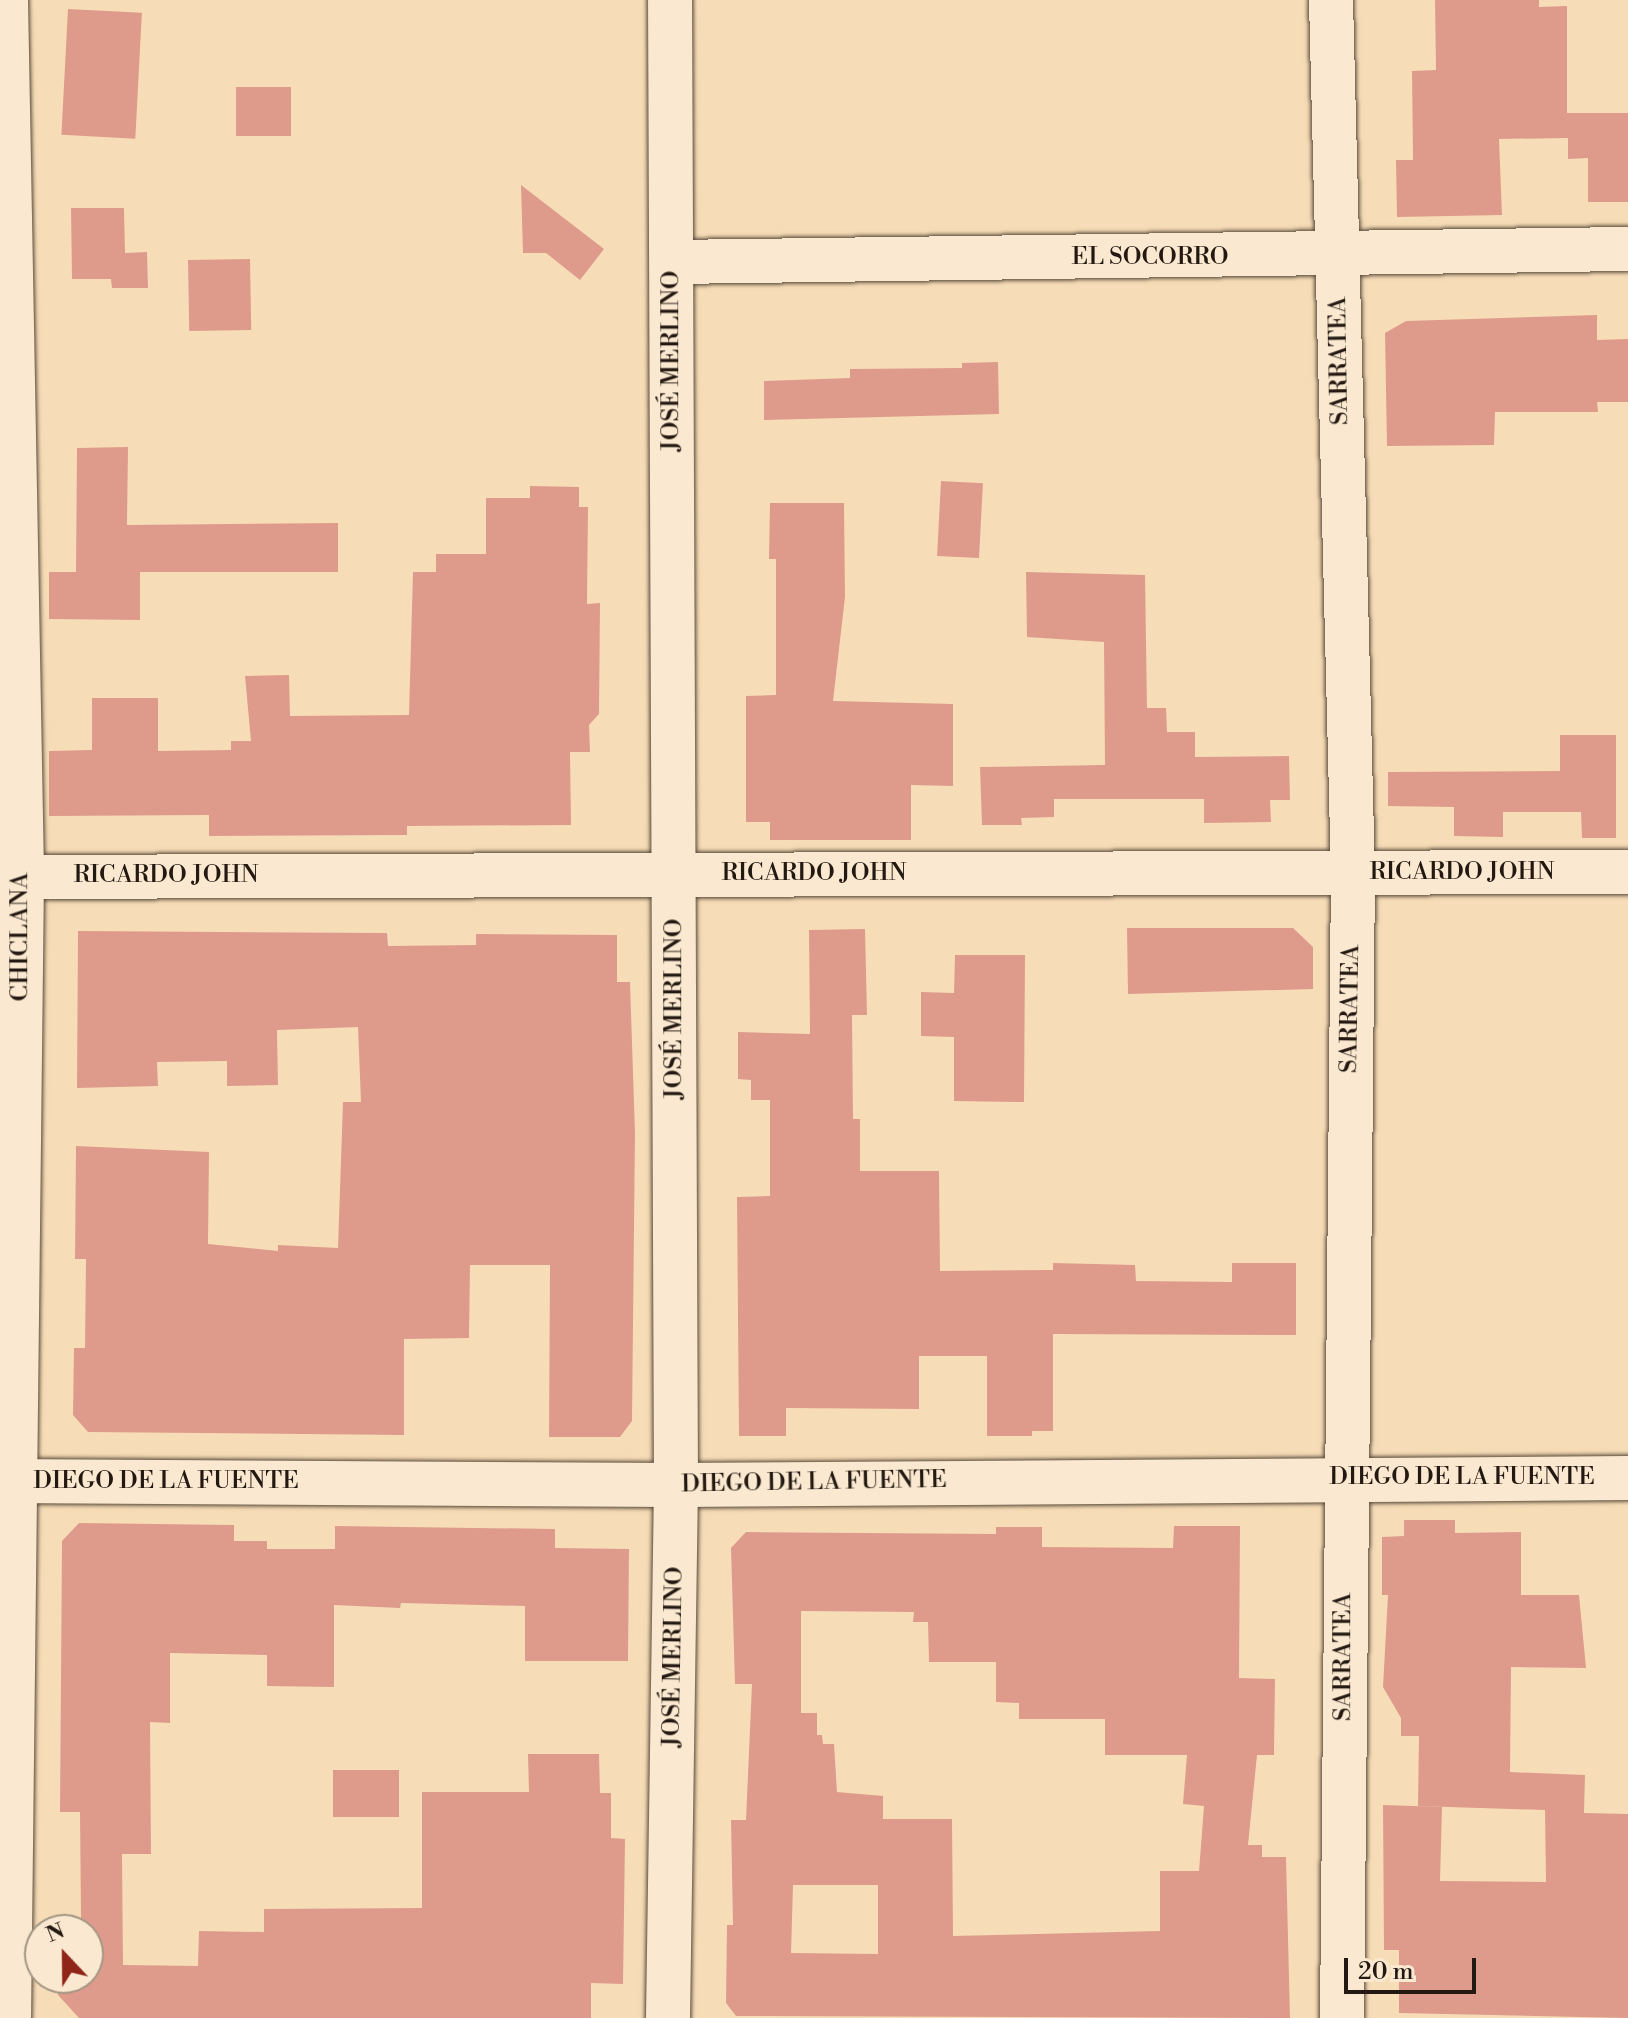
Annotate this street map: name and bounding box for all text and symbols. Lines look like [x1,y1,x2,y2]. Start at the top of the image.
street label: EL SOCORRO [1072,244,1228,272]
street label: JOSÉ MERLINO [658,271,686,451]
street label: SARRATEA [1324,297,1356,425]
street label: RICARDO JOHN [1369,859,1555,887]
street label: RICARDO JOHN [721,860,907,888]
street label: RICARDO JOHN [73,862,259,890]
street label: CHICLANA [7,872,35,1002]
street label: JOSÉ MERLINO [661,919,689,1099]
street label: SARRATEA [1335,945,1367,1073]
street label: DIEGO DE LA FUENTE [1329,1464,1595,1492]
street label: DIEGO DE LA FUENTE [681,1466,947,1500]
street label: DIEGO DE LA FUENTE [33,1468,299,1496]
street label: JOSÉ MERLINO [658,1566,690,1748]
street label: SARRATEA [1330,1593,1358,1721]
north arrow [24,1914,104,1994]
text: N [42,1917,69,1949]
scale bar [1348,1942,1480,1992]
text: 20 m [1358,1957,1414,1987]

